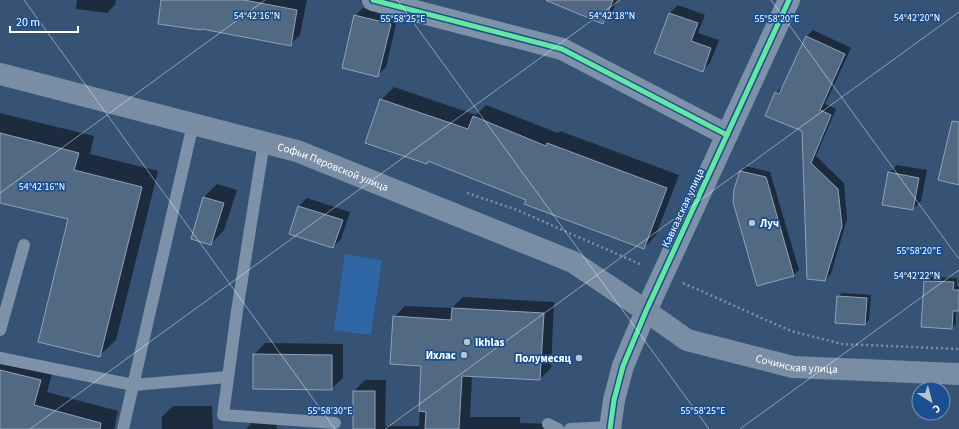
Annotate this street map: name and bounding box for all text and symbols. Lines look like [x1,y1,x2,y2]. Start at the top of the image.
scale bar [10,8,78,34]
text: 54°42'16"N [234,9,280,23]
text: 54°42'18"N [589,9,635,23]
text: 54°42'20"N [894,11,940,25]
text: 55°58'25"E [380,12,426,26]
text: 55°58'20"E [754,12,800,26]
text: 20 m [16,14,40,31]
street label: Софьи Перовской улица [276,139,391,195]
street label: Кавказская улица [658,166,708,250]
text: 54°42'16"N [19,180,65,194]
place label: Луч [759,216,779,231]
marker: Луч [747,218,757,228]
text: 55°58'20"E [896,244,942,258]
text: 54°42'22"N [894,269,940,283]
place label: Ikhlas [475,335,505,350]
marker: Ikhlas [462,337,472,347]
place label: Ихлас [426,348,456,363]
marker: Ихлас [459,350,469,360]
street label: Сочинская улица [754,350,838,376]
place label: Полумесяц [515,351,571,366]
marker: Полумесяц [574,353,584,363]
north arrow [911,381,951,421]
text: С [929,401,944,417]
text: 55°58'30"E [307,404,353,418]
text: 55°58'25"E [680,404,726,418]

